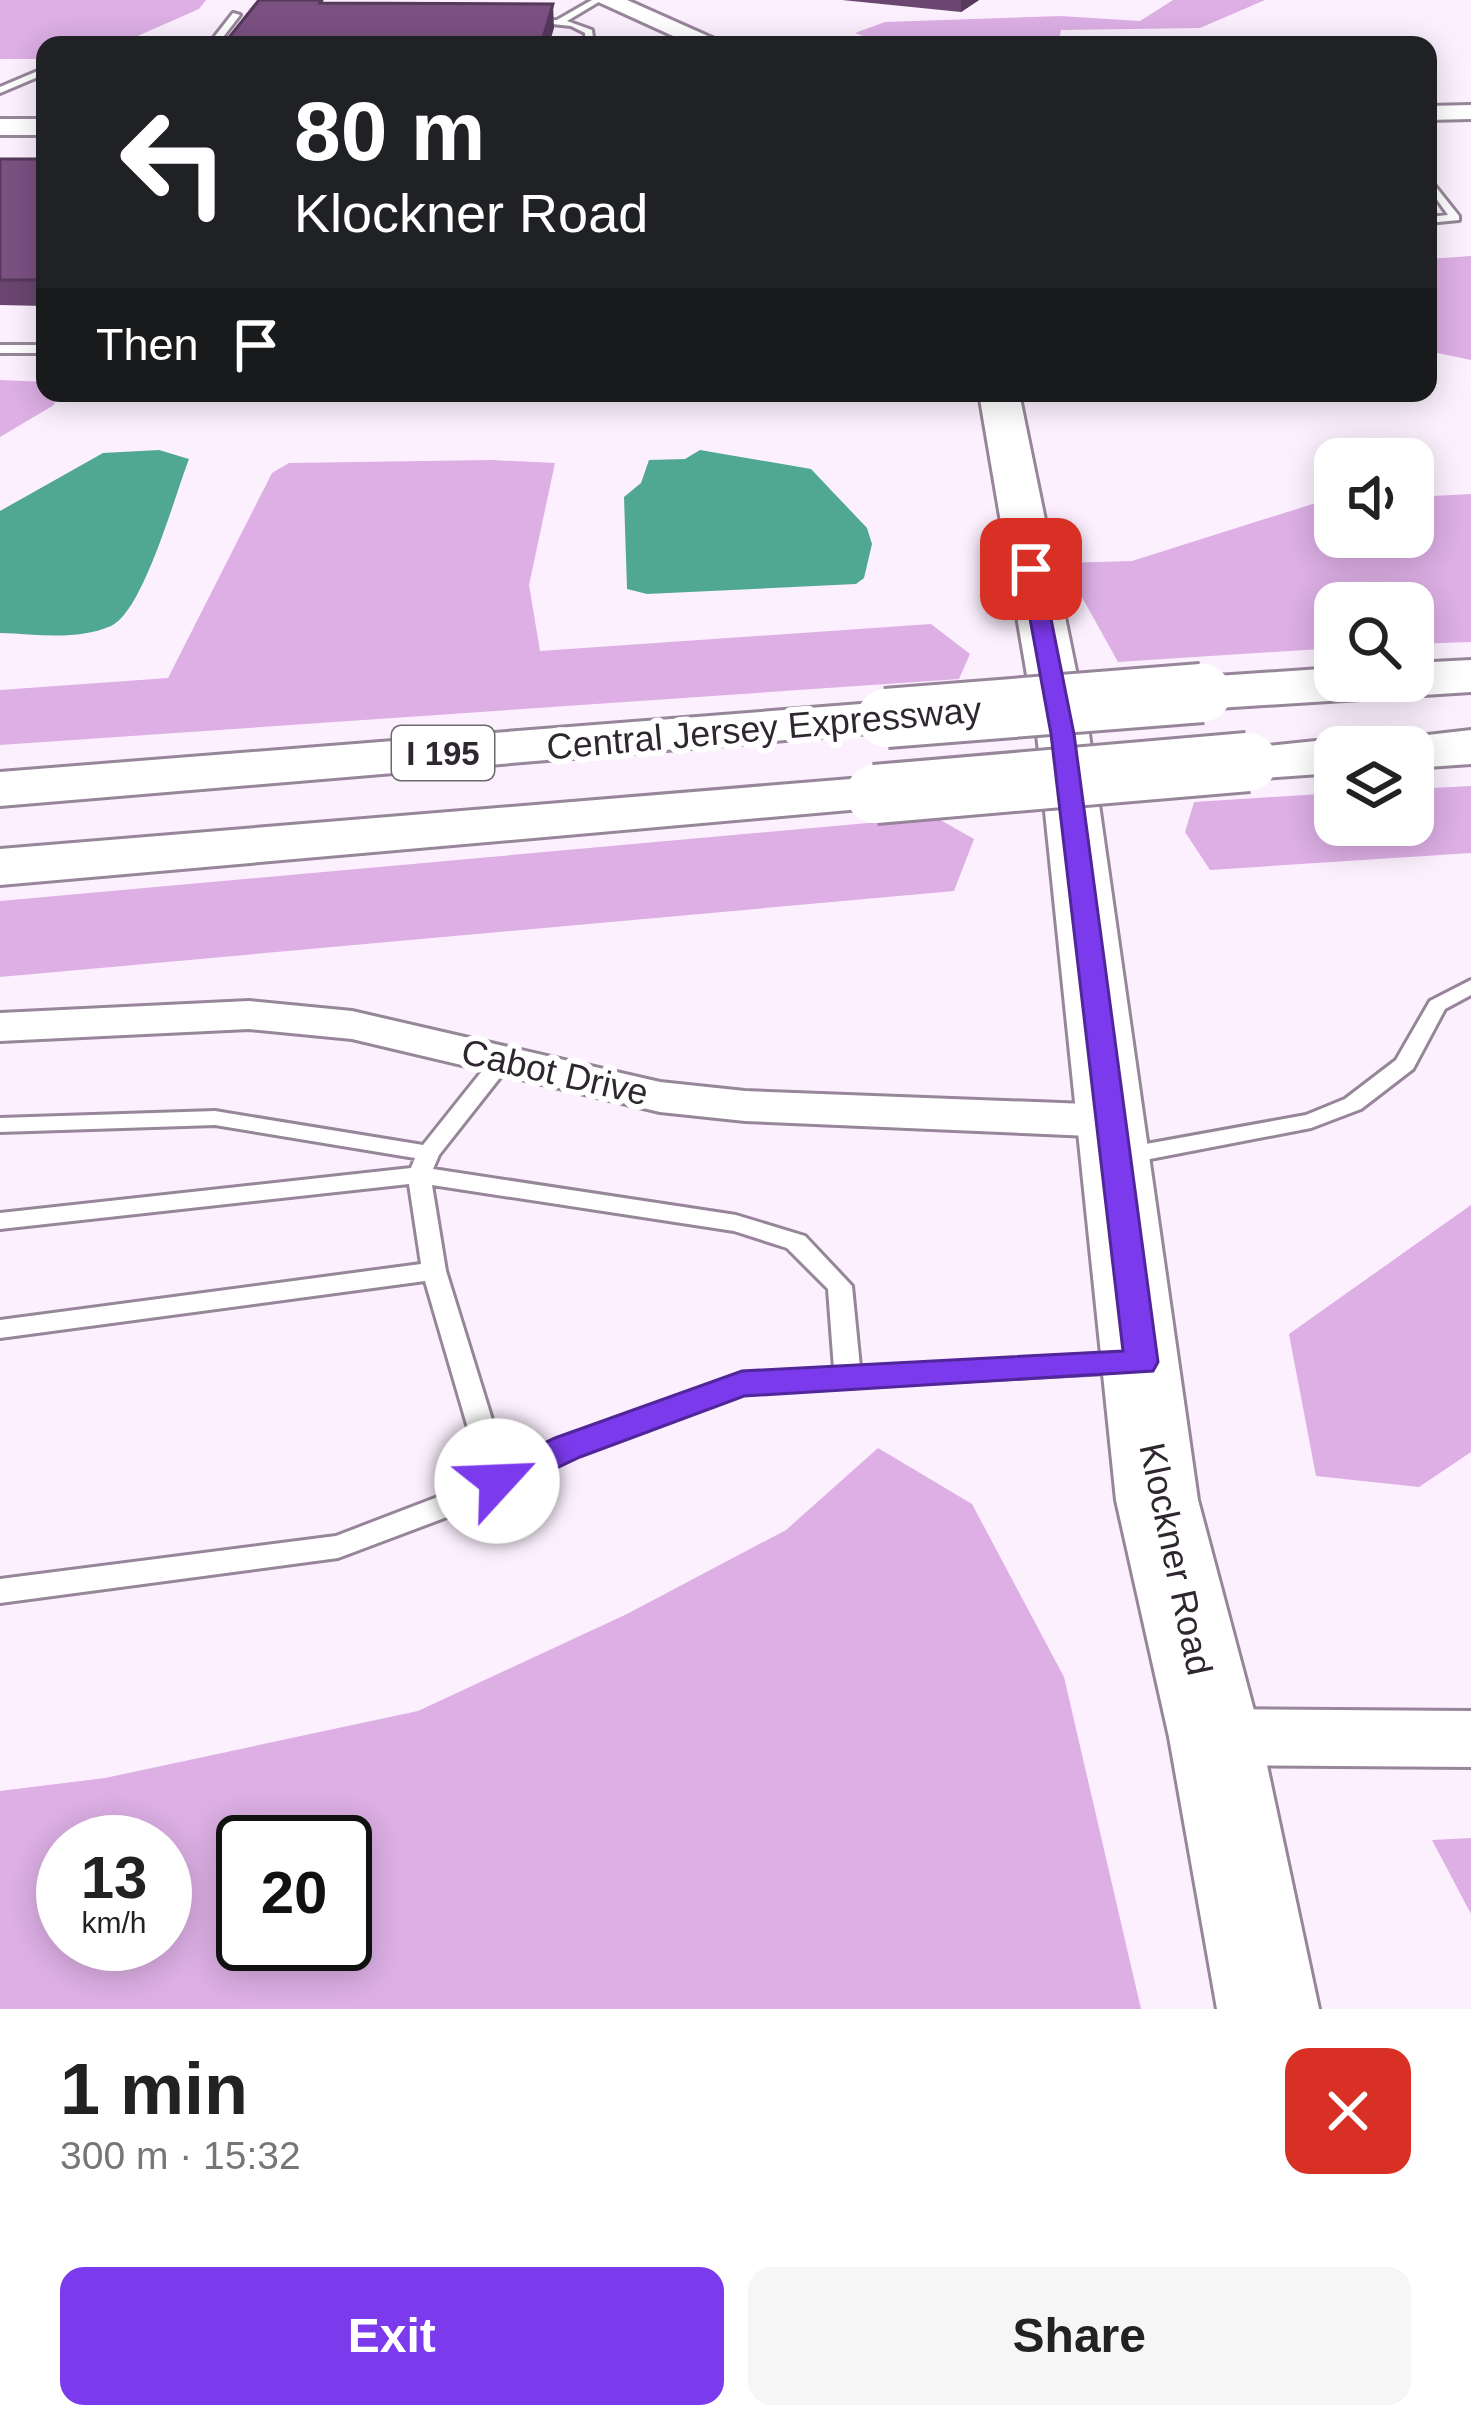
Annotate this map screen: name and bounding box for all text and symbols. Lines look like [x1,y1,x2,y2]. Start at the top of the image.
icon: left [96,84,252,240]
text: 80 m [294,84,485,178]
text: Klockner Road [294,183,648,243]
icon: arrive [223,312,289,378]
text: Then [96,319,199,370]
map controls [1314,438,1434,846]
button: sound [1314,438,1434,558]
pin [980,518,1082,620]
icon: arrive [998,536,1064,602]
button: search [1314,582,1434,702]
street label: Central Jersey Expressway [545,689,983,767]
road number: I 195 [392,726,494,780]
button: layers [1314,726,1434,846]
street label: Cabot Drive [458,1031,652,1113]
position arrow [434,1418,560,1544]
street label: Klockner Road [1131,1439,1221,1679]
speed limit sign: 20 [216,1815,372,1971]
text: 13 [81,1844,147,1911]
text: km/h [81,1906,147,1939]
button: close [1285,2048,1411,2174]
text: 1 min [60,2049,248,2129]
text: 300 m · 15:32 [60,2134,301,2177]
button: Exit [60,2267,724,2405]
button: Share [748,2267,1411,2405]

